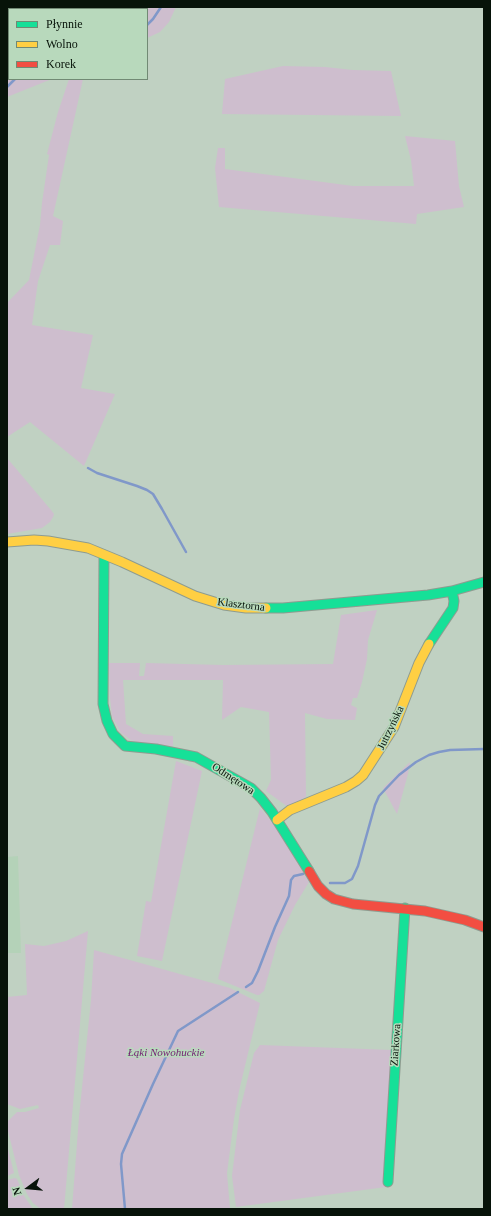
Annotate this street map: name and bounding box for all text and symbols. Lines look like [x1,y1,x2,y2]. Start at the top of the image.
legend [8,8,148,80]
text: Płynnie [46,17,83,31]
text: Wolno [46,37,78,51]
text: Korek [46,57,76,71]
street label: Klasztorna [217,596,265,614]
street label: Jutrzyńska [375,704,407,752]
street label: Odmętowa [209,760,257,798]
street label: Ziarkowa [388,1024,404,1066]
park label: Łąki Nowohuckie [128,1046,204,1060]
north arrow [8,1168,48,1208]
text: N [10,1186,23,1197]

